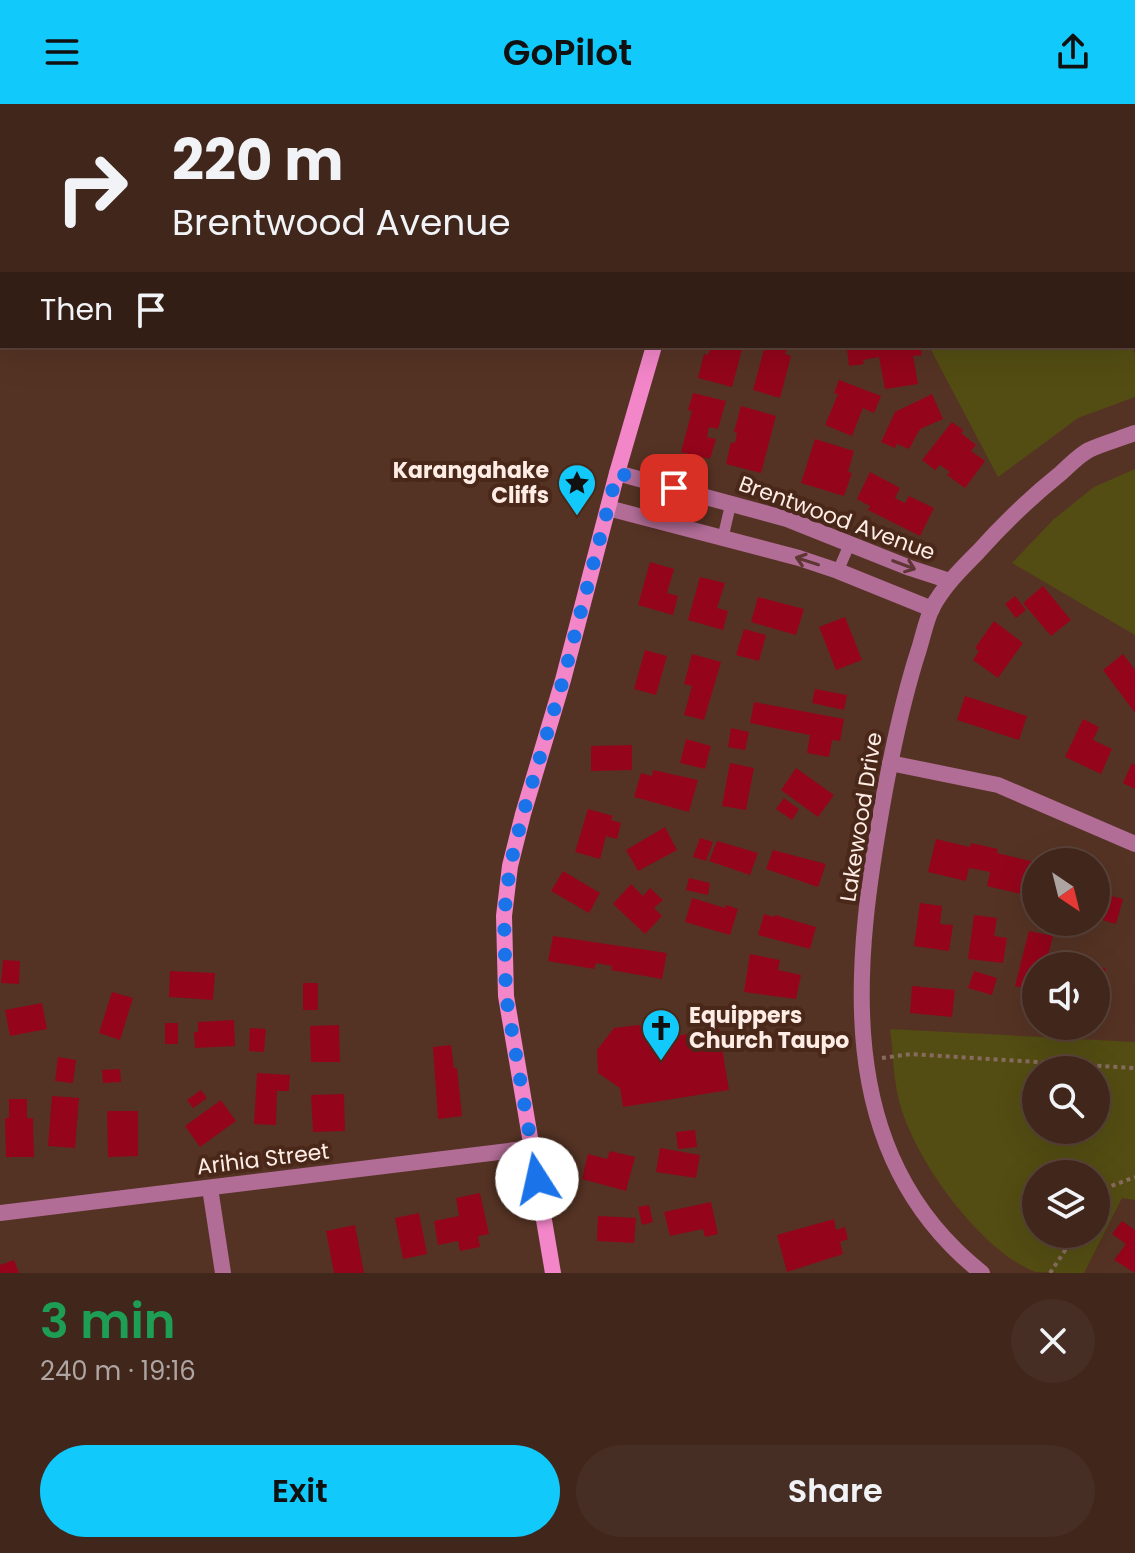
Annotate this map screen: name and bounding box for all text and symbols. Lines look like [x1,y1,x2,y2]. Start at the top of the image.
text: GoPilot [503,27,632,78]
icon: menu [40,30,84,74]
icon: share [1051,30,1095,74]
text: 220 m [172,121,344,200]
icon: right [40,136,144,240]
text: Brentwood Avenue [172,197,511,248]
text: Then [40,288,113,331]
icon: arrive [129,288,173,332]
pin [640,454,708,522]
place label: Karangahake Cliffs [393,455,549,511]
place icon: Karangahake Cliffs [556,462,598,517]
icon: arrive [652,466,696,510]
street label: Brentwood Avenue [734,468,940,568]
one-way arrow [795,552,820,567]
one-way arrow [891,559,916,573]
street label: Lakewood Drive [832,730,890,904]
north arrow [1022,848,1110,936]
map controls [1022,848,1110,1248]
button: sound [1022,952,1110,1040]
place label: Equippers Church Taupo [689,1000,849,1056]
church icon: Equippers Church Taupo [640,1007,682,1062]
button: search [1022,1056,1110,1144]
street label: Arihia Street [195,1136,331,1182]
position arrow [495,1137,579,1221]
button: layers [1022,1160,1110,1248]
text: 3 min [40,1288,176,1355]
button: close [1011,1299,1095,1383]
text: 240 m · 19:16 [40,1353,196,1389]
button: Exit [40,1445,560,1537]
button: Share [576,1445,1095,1537]

